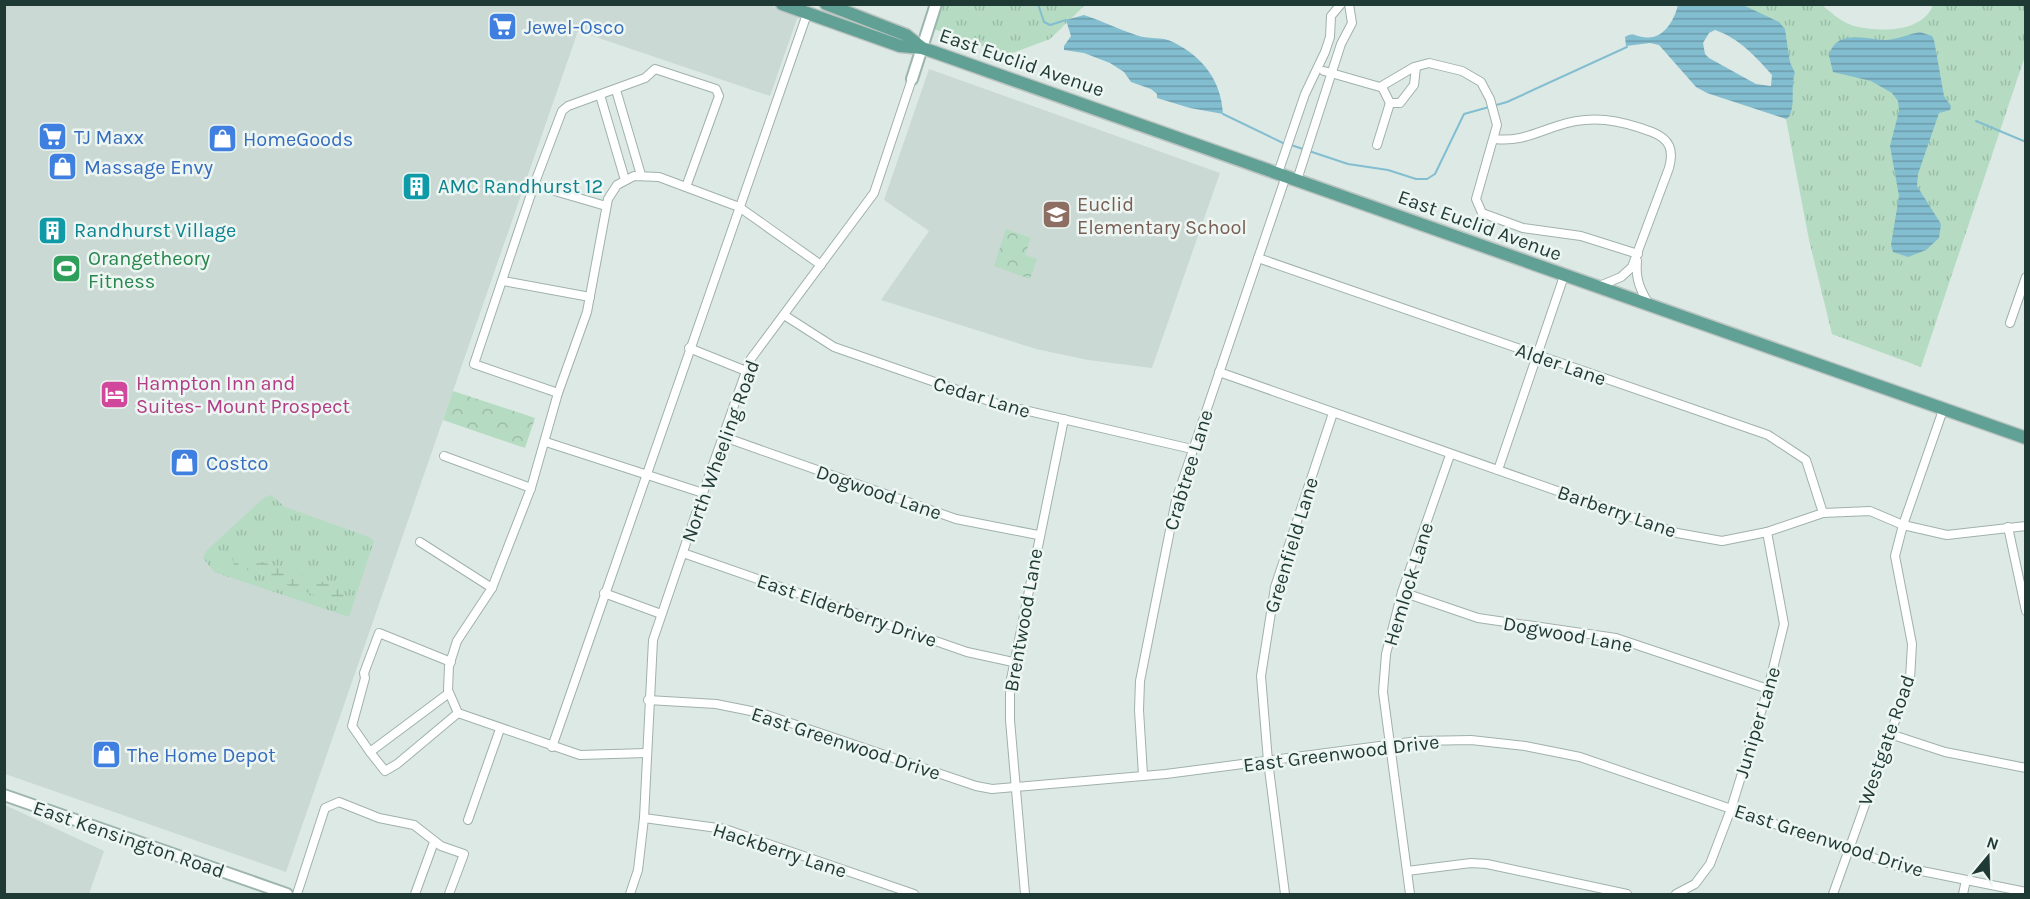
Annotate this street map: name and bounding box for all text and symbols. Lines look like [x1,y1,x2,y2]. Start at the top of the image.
supermarket icon: Jewel-Osco [487,11,519,43]
place label: Jewel-Osco [524,16,624,39]
street label: East Euclid Avenue [936,23,1107,101]
supermarket icon: TJ Maxx [37,121,69,153]
shop icon: HomeGoods [206,123,238,155]
place label: TJ Maxx [74,126,144,149]
place label: HomeGoods [243,128,353,151]
shop icon: Massage Envy [47,151,79,183]
place label: Massage Envy [84,156,213,179]
building icon: AMC Randhurst 12 [401,170,433,202]
place label: AMC Randhurst 12 [438,175,603,198]
street label: East Euclid Avenue [1395,185,1565,266]
place label: Euclid Elementary School [1077,193,1247,239]
school or university icon: Euclid Elementary School [1040,199,1072,231]
building icon: Randhurst Village [37,214,69,246]
place label: Randhurst Village [74,219,236,242]
place label: Orangetheory Fitness [88,247,210,293]
sports icon: Orangetheory Fitness [51,253,83,285]
street label: Alder Lane [1513,338,1609,391]
street label: North Wheeling Road [677,357,764,545]
place label: Hampton Inn and Suites- Mount Prospect [136,372,351,418]
street label: Cedar Lane [931,372,1033,423]
hotel icon: Hampton Inn and Suites- Mount Prospect [99,378,131,410]
street label: Crabtree Lane [1159,407,1218,533]
shop icon: Costco [169,447,201,479]
place label: Costco [206,452,268,475]
street label: Dogwood Lane [813,460,945,525]
street label: Greenfield Lane [1260,474,1323,616]
street label: Barberry Lane [1554,480,1679,543]
street label: Hemlock Lane [1379,520,1438,649]
street label: Brentwood Lane [1000,547,1047,694]
street label: East Elderberry Drive [754,569,940,652]
street label: Dogwood Lane [1501,612,1634,657]
street label: Juniper Lane [1730,664,1785,780]
street label: Westgate Road [1853,672,1920,808]
street label: East Greenwood Drive [748,702,943,785]
street label: East Greenwood Drive [1242,730,1440,777]
shop icon: The Home Depot [90,739,122,771]
place label: The Home Depot [127,744,276,767]
street label: East Kensington Road [30,796,227,883]
street label: East Greenwood Drive [1731,799,1926,882]
street label: Hackberry Lane [710,818,850,883]
north arrow [1958,827,2018,887]
text: N [1984,832,2001,854]

